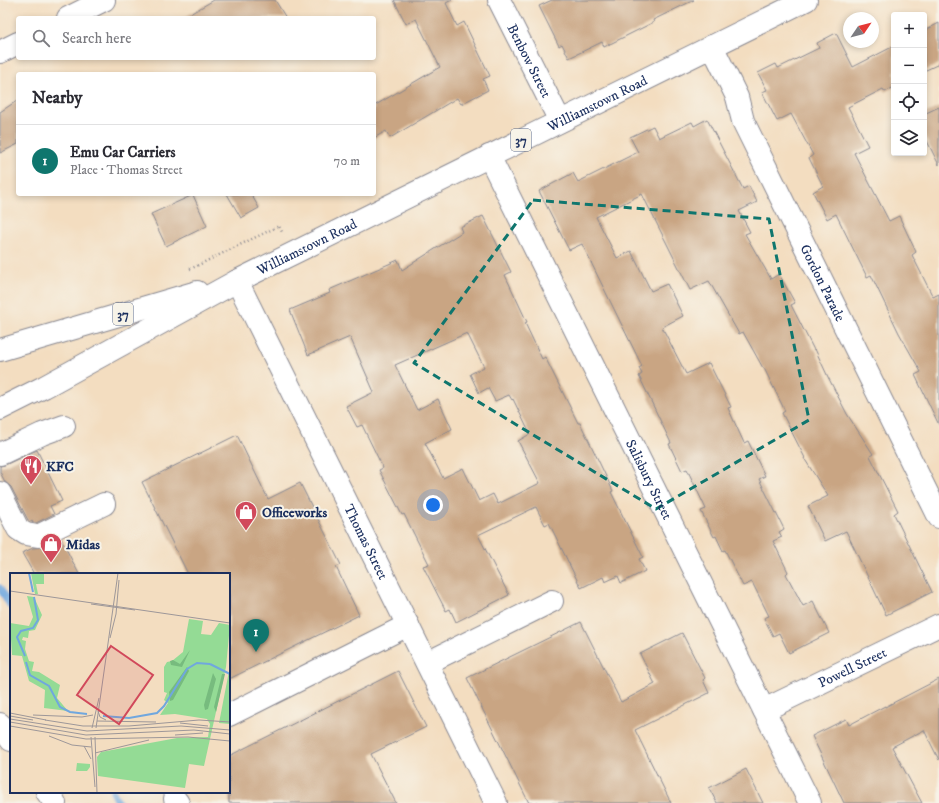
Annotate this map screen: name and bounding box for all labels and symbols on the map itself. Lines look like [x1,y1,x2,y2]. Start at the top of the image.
north arrow [843,12,879,48]
street label: Benbow Street [503,21,555,102]
street label: Williamstown Road [544,72,650,137]
road number: 37 [511,129,531,151]
street label: Williamstown Road [253,215,360,280]
street label: Gordon Parade [795,242,849,325]
road number: 37 [113,303,133,325]
street label: Salisbury Street [621,437,676,523]
restaurant icon: KFC [18,453,44,486]
place label: KFC [46,458,74,476]
your location [423,495,443,515]
shop icon: Officeworks [233,499,259,532]
street label: Thomas Street [339,501,392,583]
place label: Officeworks [262,504,327,522]
shop icon: Midas [38,531,64,564]
place label: Midas [66,536,100,554]
inset map [10,573,230,793]
pin: 1 [243,619,269,652]
street label: Powell Street [815,644,890,692]

